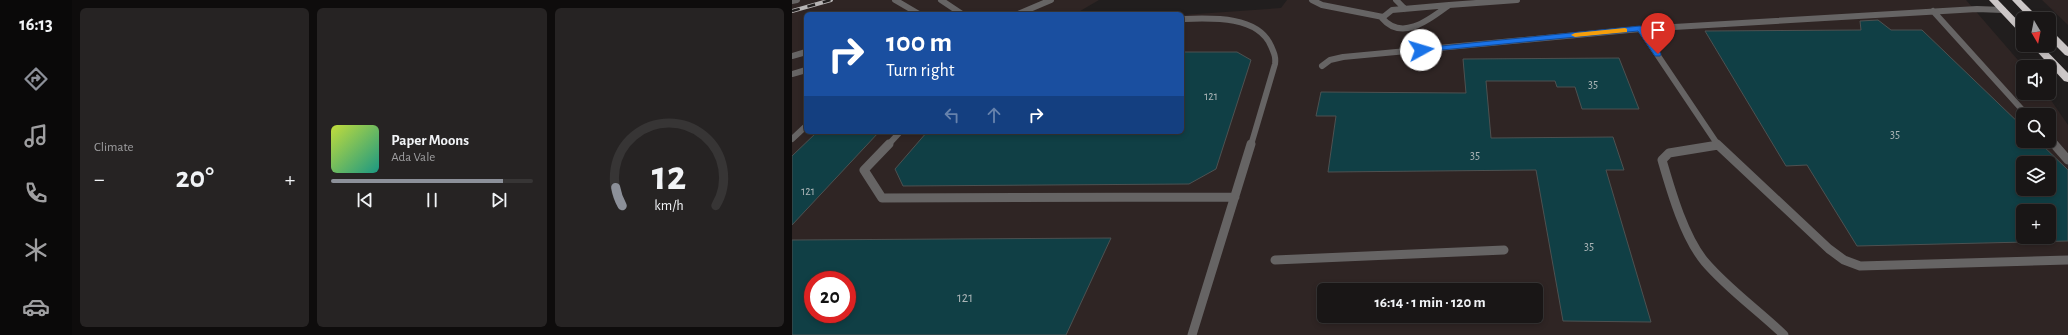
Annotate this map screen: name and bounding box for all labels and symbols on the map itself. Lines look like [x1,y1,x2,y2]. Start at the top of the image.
north arrow [2016,12,2056,52]
pin [1641,13,1675,54]
position arrow [1400,29,1442,71]
house number: 35 [1588,78,1598,90]
house number: 121 [1204,90,1218,102]
house number: 35 [1890,128,1900,140]
house number: 35 [1470,149,1480,161]
house number: 121 [801,185,815,197]
house number: 35 [1584,240,1594,252]
speed limit sign: 20 [804,271,856,323]
house number: 121 [957,291,973,305]

